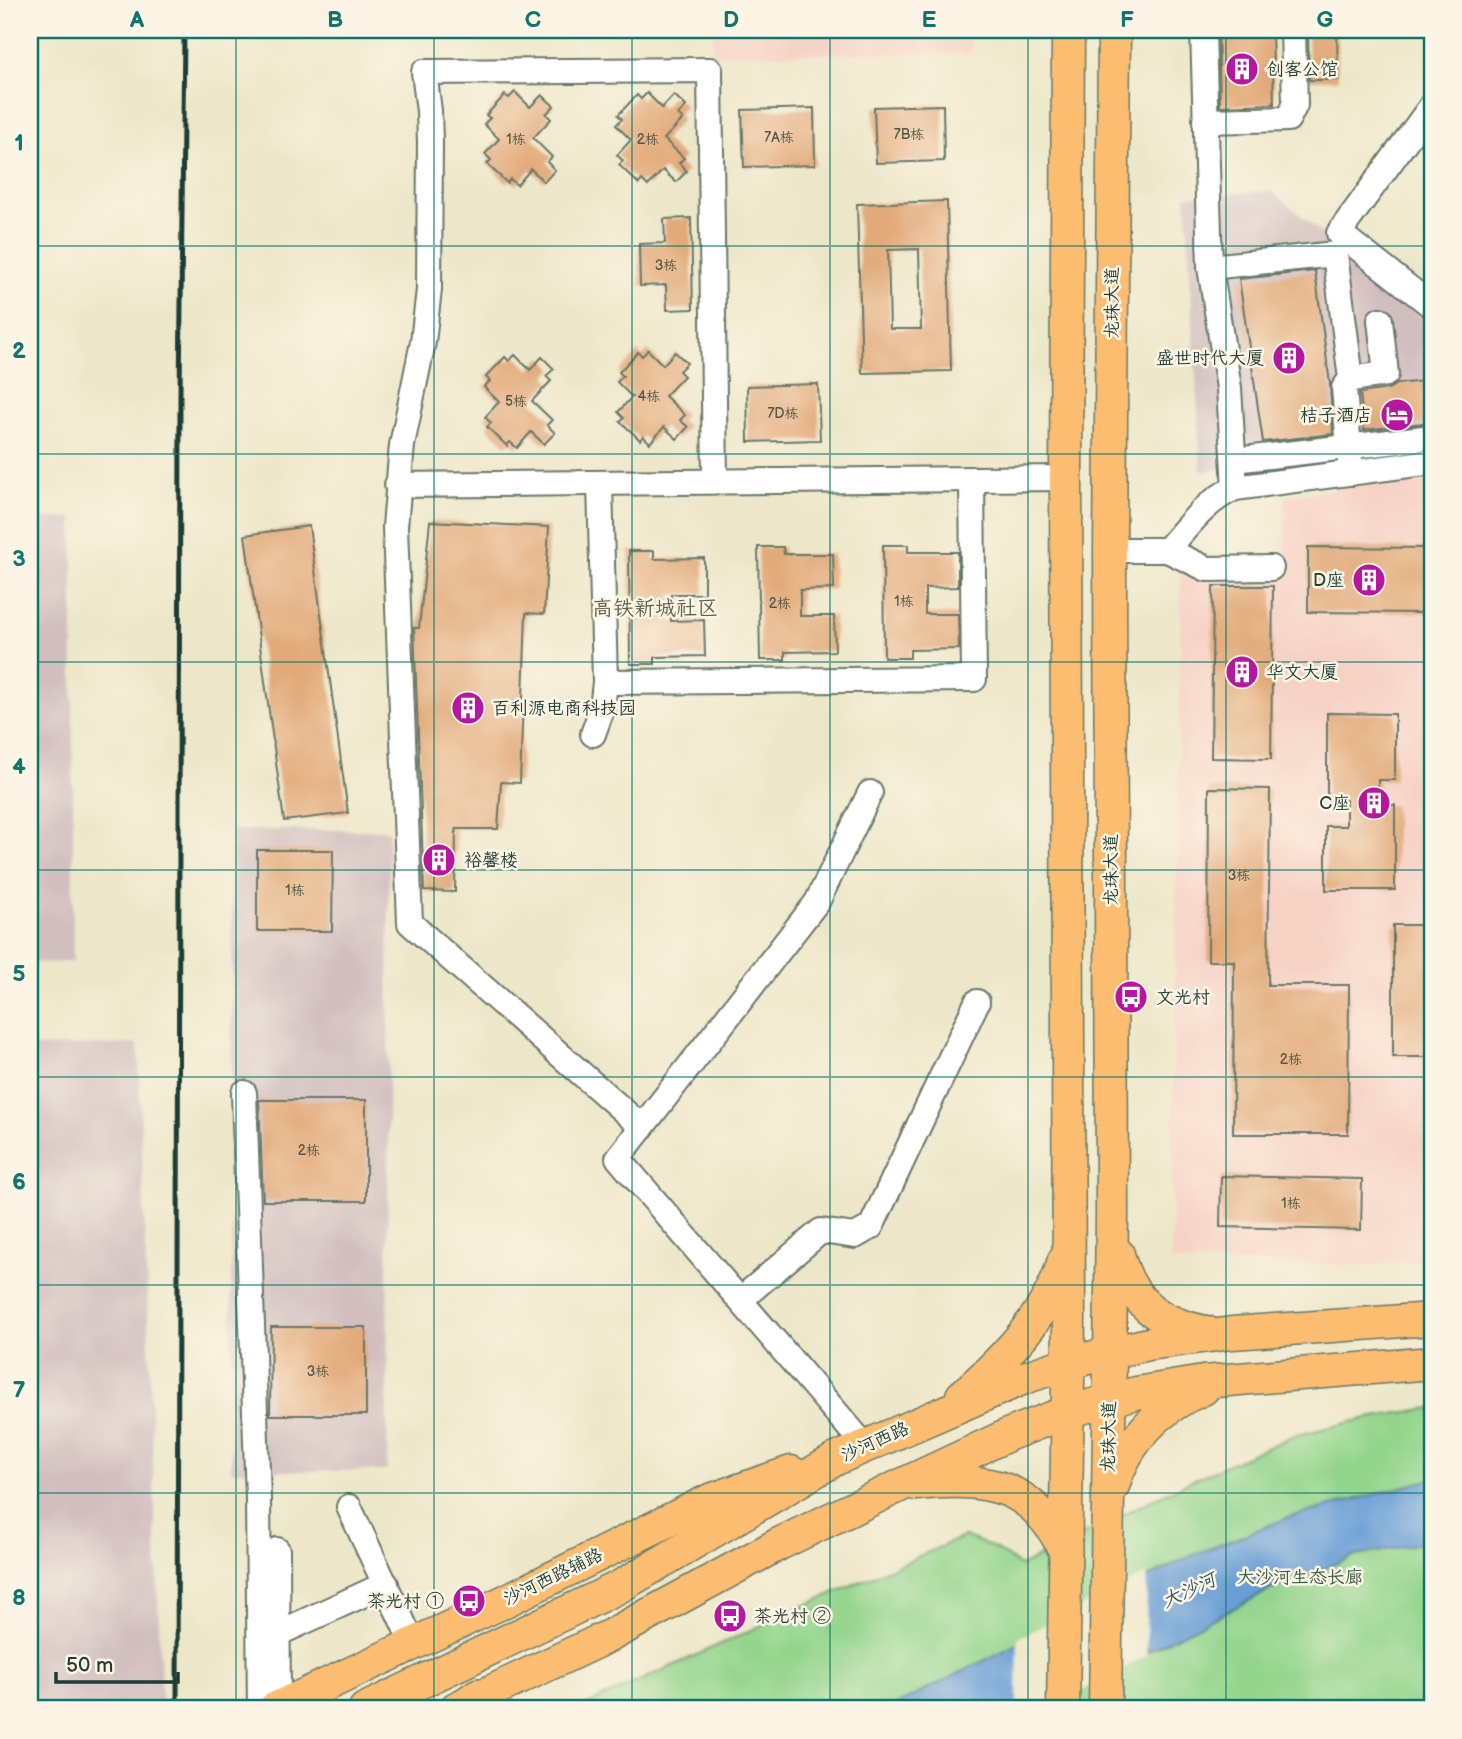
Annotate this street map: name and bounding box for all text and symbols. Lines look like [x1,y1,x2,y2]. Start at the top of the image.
text: A [129,6,145,34]
text: B [327,6,343,34]
text: C [525,6,541,34]
text: D [723,6,739,34]
text: E [922,6,937,34]
text: F [1120,6,1134,34]
text: G [1317,6,1334,34]
building icon: 创客公馆 [1223,50,1261,88]
place label: 创客公馆 [1266,59,1338,80]
house number: 7B栋 [894,126,924,143]
text: 1 [14,129,24,157]
house number: 7A栋 [764,129,794,146]
house number: 1栋 [506,131,526,148]
house number: 2栋 [637,131,659,148]
house number: 3栋 [655,257,677,274]
street label: 龙珠大道 [1102,267,1123,339]
text: 2 [12,337,26,365]
building icon: 盛世时代大厦 [1270,339,1308,377]
place label: 盛世时代大厦 [1156,348,1264,369]
house number: 4栋 [638,388,660,405]
house number: 5栋 [505,393,527,410]
hotel icon: 桔子酒店 [1378,396,1416,434]
house number: 7D栋 [767,405,799,422]
place label: 桔子酒店 [1300,405,1372,426]
text: 3 [12,545,26,573]
building icon: D座 [1350,561,1388,599]
place label: D座 [1313,570,1344,591]
house number: 1栋 [894,593,914,610]
house number: 2栋 [769,595,791,612]
district label: 高铁新城社区 [592,596,718,621]
building icon: 华文大厦 [1223,653,1261,691]
place label: 华文大厦 [1266,662,1338,683]
building icon: 百利源电商科技园 [449,689,487,727]
place label: 百利源电商科技园 [492,698,636,719]
text: 4 [12,753,26,781]
building icon: C座 [1355,784,1393,822]
place label: C座 [1319,793,1350,814]
street label: 龙珠大道 [1101,834,1122,906]
building icon: 裕馨楼 [420,841,458,879]
place label: 裕馨楼 [464,850,518,871]
house number: 3栋 [1228,867,1250,884]
house number: 1栋 [285,882,305,899]
text: 5 [12,960,26,988]
bus stop icon: 文光村 [1112,978,1150,1016]
place label: 文光村 [1156,987,1210,1008]
house number: 2栋 [1280,1051,1302,1068]
house number: 2栋 [298,1142,320,1159]
text: 6 [12,1168,26,1196]
house number: 1栋 [1281,1195,1301,1212]
house number: 3栋 [307,1363,329,1380]
text: 7 [13,1376,26,1404]
street label: 龙珠大道 [1098,1401,1120,1473]
street label: 沙河西路 [838,1418,912,1466]
street label: 沙河西路辅路 [500,1544,606,1610]
water label: 大沙河 [1158,1567,1222,1613]
park label: 大沙河生态长廊 [1237,1567,1363,1588]
bus stop icon: 茶光村 ① [450,1582,488,1620]
text: 8 [12,1584,26,1612]
place label: 茶光村 ① [367,1591,444,1612]
bus stop icon: 茶光村 ② [711,1597,749,1635]
place label: 茶光村 ② [754,1606,831,1627]
scale bar [56,1641,178,1685]
text: 50 m [66,1653,113,1678]

